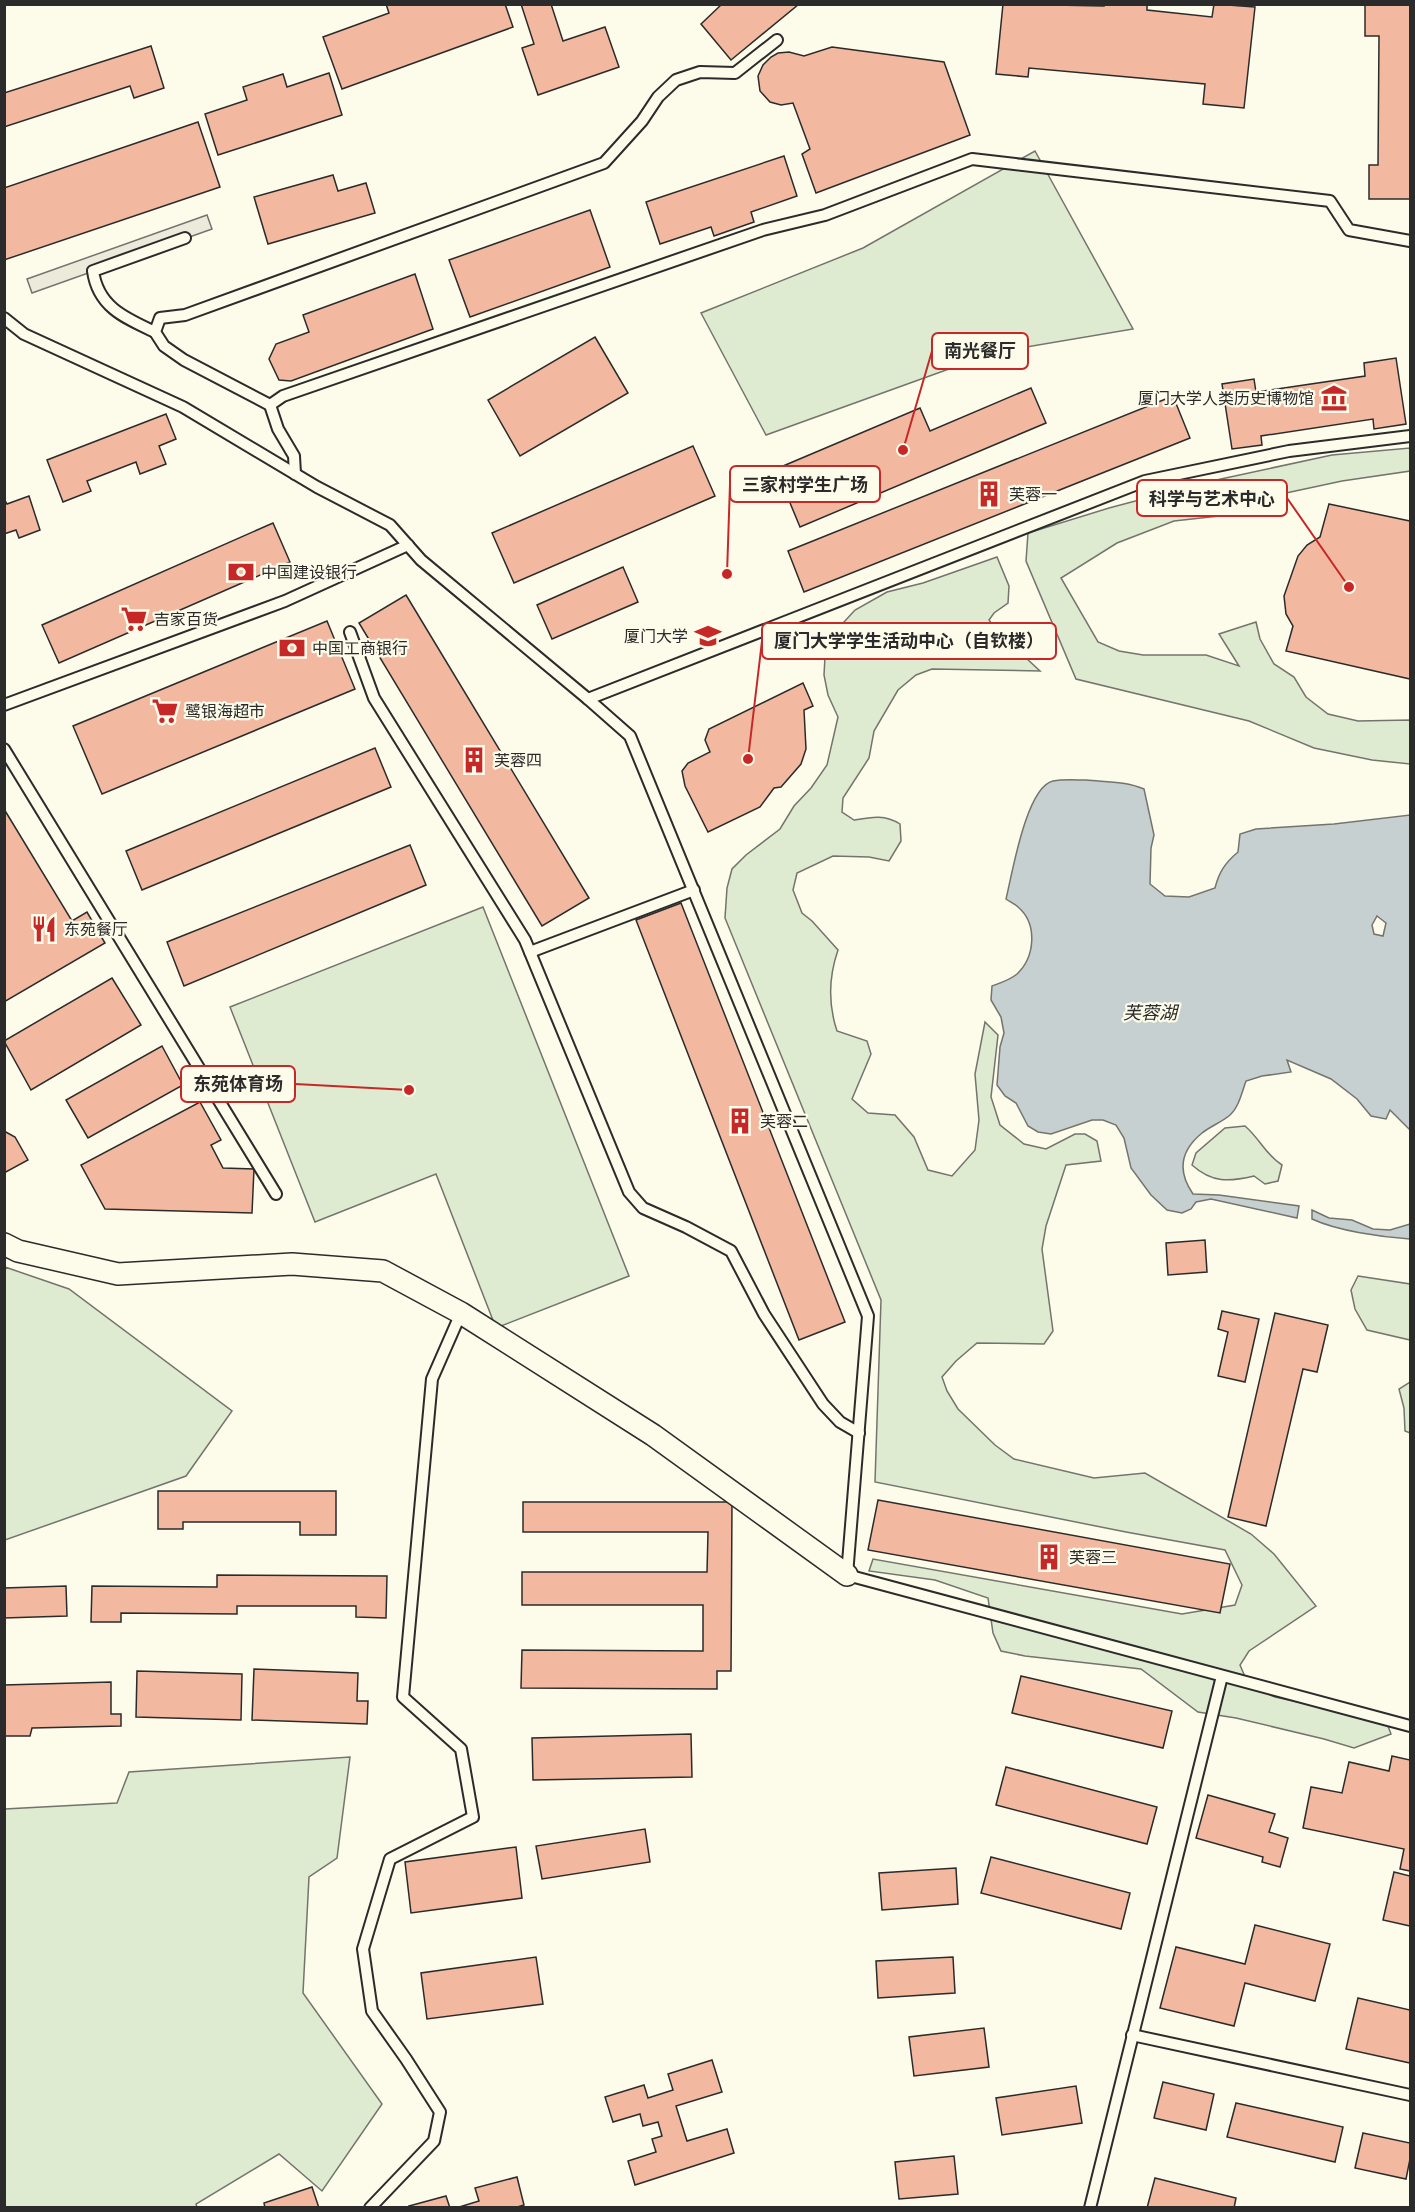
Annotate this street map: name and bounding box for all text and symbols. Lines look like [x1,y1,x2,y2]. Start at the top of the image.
callout: 南光餐厅 [932,333,1028,369]
text: 南光餐厅 [944,338,1016,363]
museum icon: 厦门大学人类历史博物馆 [1319,383,1349,413]
place label: 厦门大学人类历史博物馆 [1138,387,1314,409]
callout: 三家村学生广场 [730,466,880,502]
text: 三家村学生广场 [742,472,868,497]
building icon: 芙蓉一 [974,479,1004,509]
callout: 科学与艺术中心 [1137,480,1287,516]
place label: 芙蓉一 [1009,483,1057,505]
text: 科学与艺术中心 [1149,486,1275,511]
bank icon: 中国建设银行 [226,557,256,587]
place label: 中国建设银行 [261,561,357,583]
supermarket icon: 吉家百货 [119,604,149,634]
place label: 吉家百货 [154,608,218,630]
school or university icon: 厦门大学 [693,621,723,651]
callout: 厦门大学学生活动中心（自钦楼） [762,623,1056,659]
place label: 厦门大学 [624,625,688,647]
text: 厦门大学学生活动中心（自钦楼） [774,628,1044,653]
bank icon: 中国工商银行 [277,633,307,663]
place label: 中国工商银行 [312,637,408,659]
supermarket icon: 鹭银海超市 [150,696,180,726]
place label: 鹭银海超市 [185,700,265,722]
building icon: 芙蓉四 [459,745,489,775]
place label: 芙蓉四 [494,749,542,771]
restaurant icon: 东苑餐厅 [29,914,59,944]
place label: 东苑餐厅 [64,918,128,940]
water label: 芙蓉湖 [1123,1000,1180,1025]
callout: 东苑体育场 [181,1066,295,1102]
text: 东苑体育场 [193,1071,283,1096]
building icon: 芙蓉二 [725,1106,755,1136]
place label: 芙蓉二 [760,1110,808,1132]
building icon: 芙蓉三 [1034,1542,1064,1572]
place label: 芙蓉三 [1069,1546,1117,1568]

